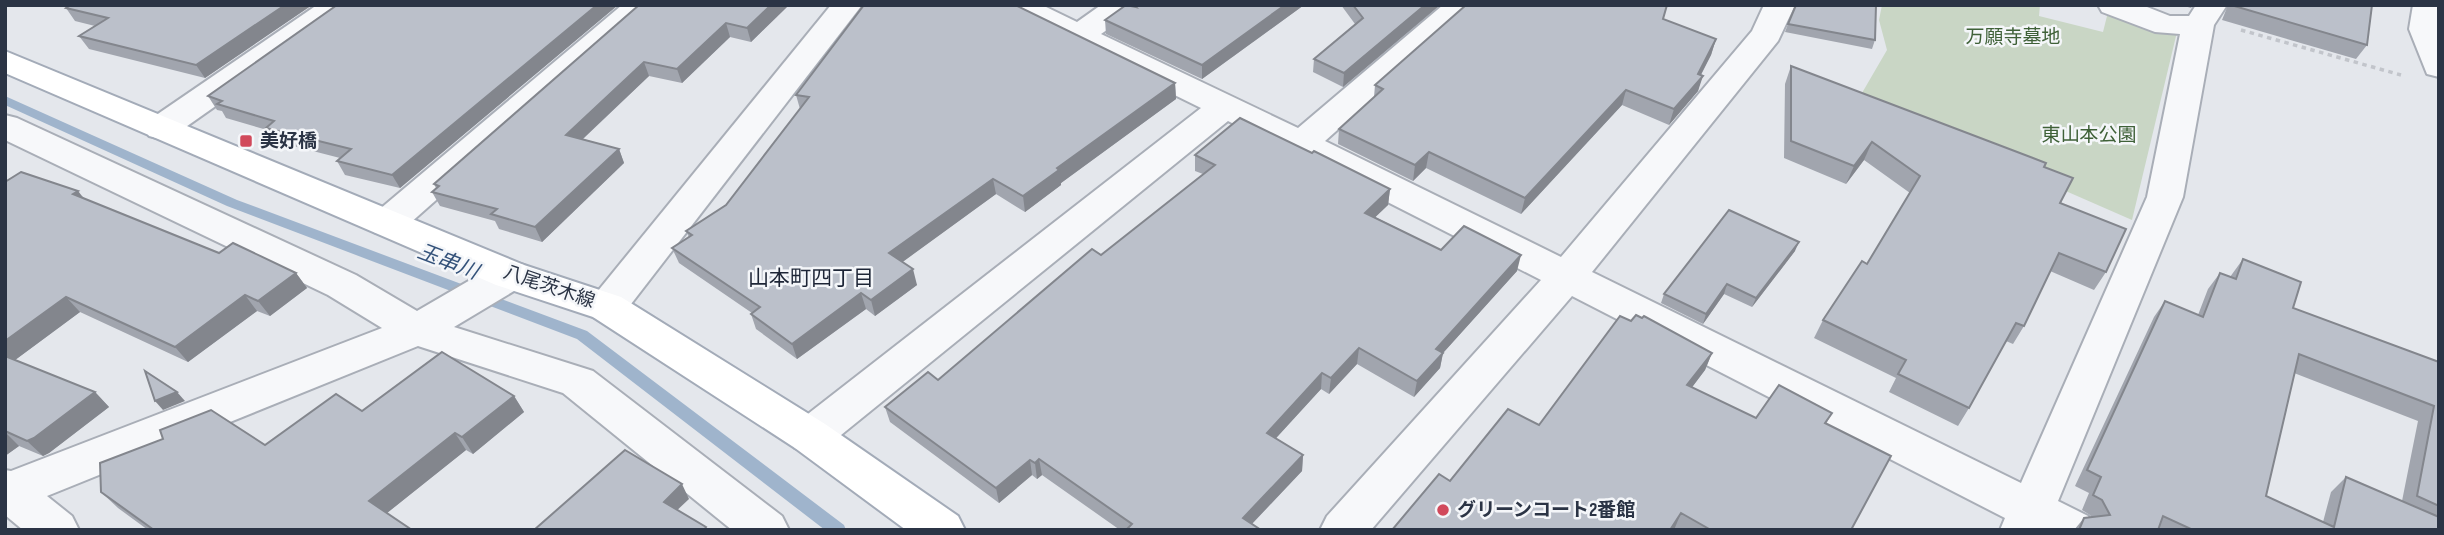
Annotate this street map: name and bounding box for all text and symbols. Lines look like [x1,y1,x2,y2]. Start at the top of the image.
park label: 万願寺墓地 [1965,26,2061,49]
park label: 東山本公園 [2041,124,2137,147]
place label: 美好橋 [260,130,317,153]
marker: 美好橋 [238,133,254,149]
water label: 玉串川 [414,239,484,286]
street label: 八尾茨木線 [500,261,598,313]
district label: 山本町四丁目 [748,266,874,291]
place label: グリーンコート2番館 [1457,499,1635,522]
marker: グリーンコート2番館 [1435,502,1451,518]

